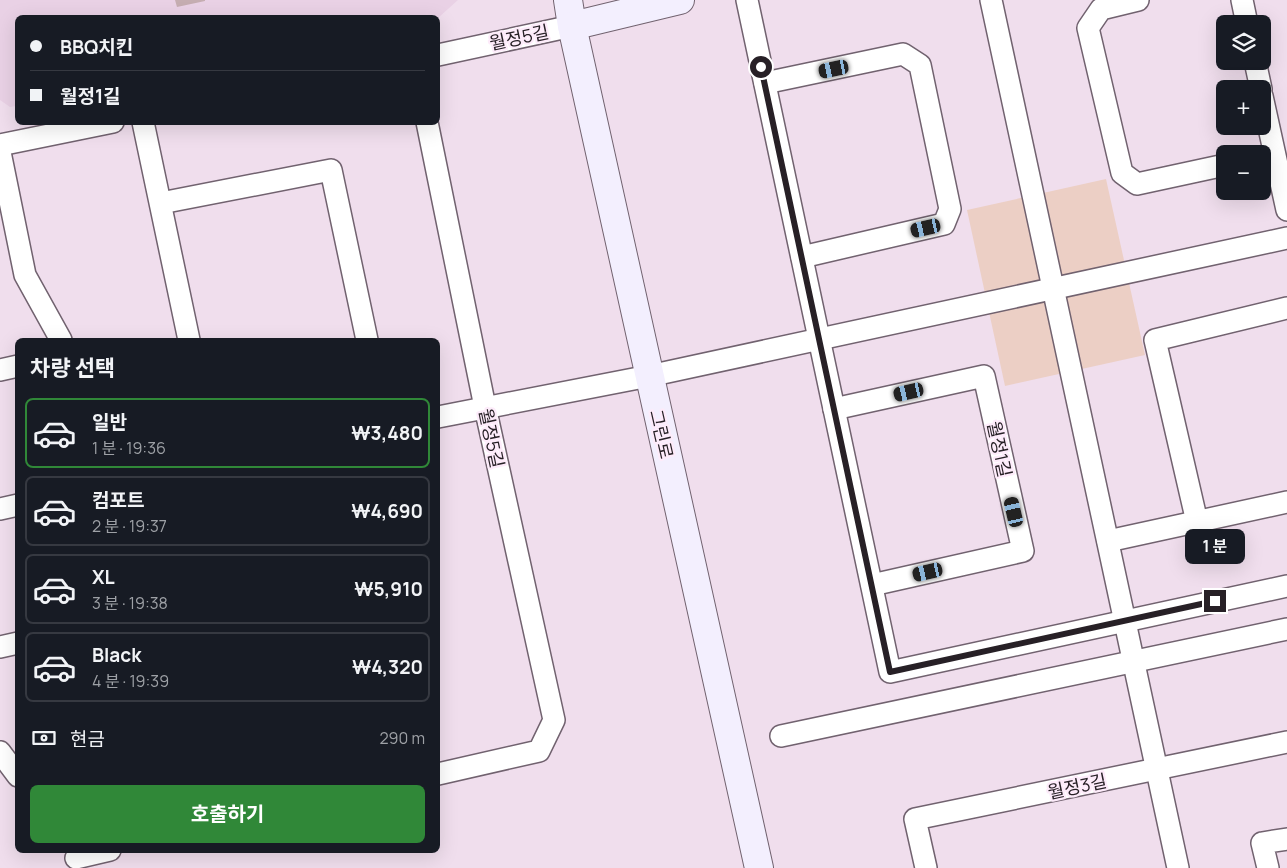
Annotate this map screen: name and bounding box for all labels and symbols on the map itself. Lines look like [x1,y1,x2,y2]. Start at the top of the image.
street label: 월정5길 [487,19,551,55]
route start [750,56,772,78]
car [817,59,850,79]
car [909,217,942,239]
car [892,381,925,403]
street label: 월정5길 [474,406,510,470]
street label: 그린로 [645,407,679,461]
street label: 월정1길 [982,419,1018,479]
car [1003,496,1024,528]
callout: 1 분 [1185,528,1245,564]
car [911,561,944,583]
route end [1204,590,1226,612]
street label: 월정3길 [1045,768,1109,804]

